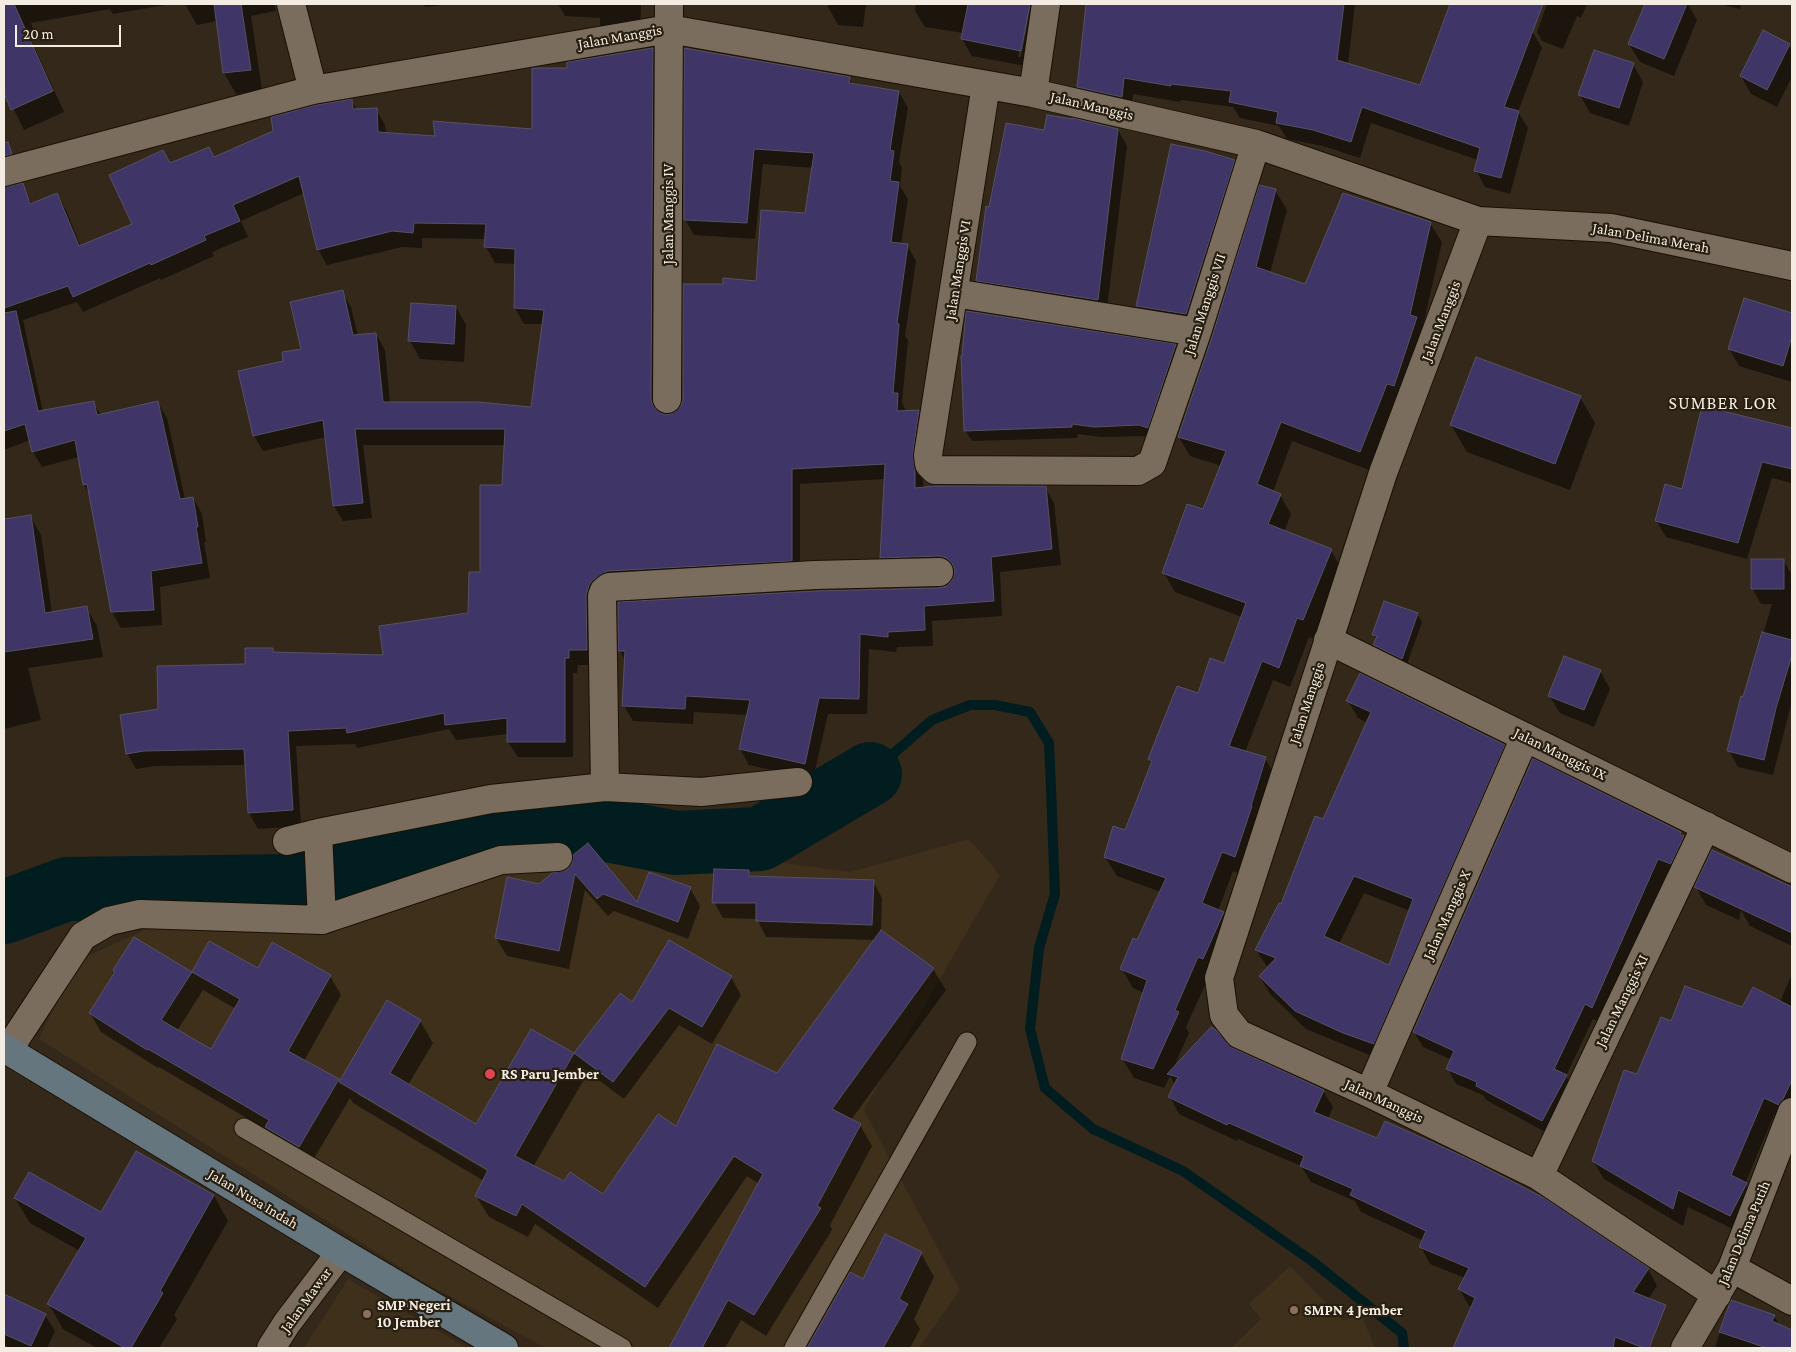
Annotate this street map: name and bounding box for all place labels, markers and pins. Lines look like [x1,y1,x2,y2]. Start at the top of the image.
place label: RS Paru Jember [501,1065,599,1083]
marker: RS Paru Jember [483,1067,497,1081]
place label: SMP Negeri 10 Jember [377,1296,451,1331]
place label: SMPN 4 Jember [1304,1301,1403,1319]
marker: SMPN 4 Jember [1288,1304,1300,1316]
marker: SMP Negeri 10 Jember [361,1308,373,1320]

